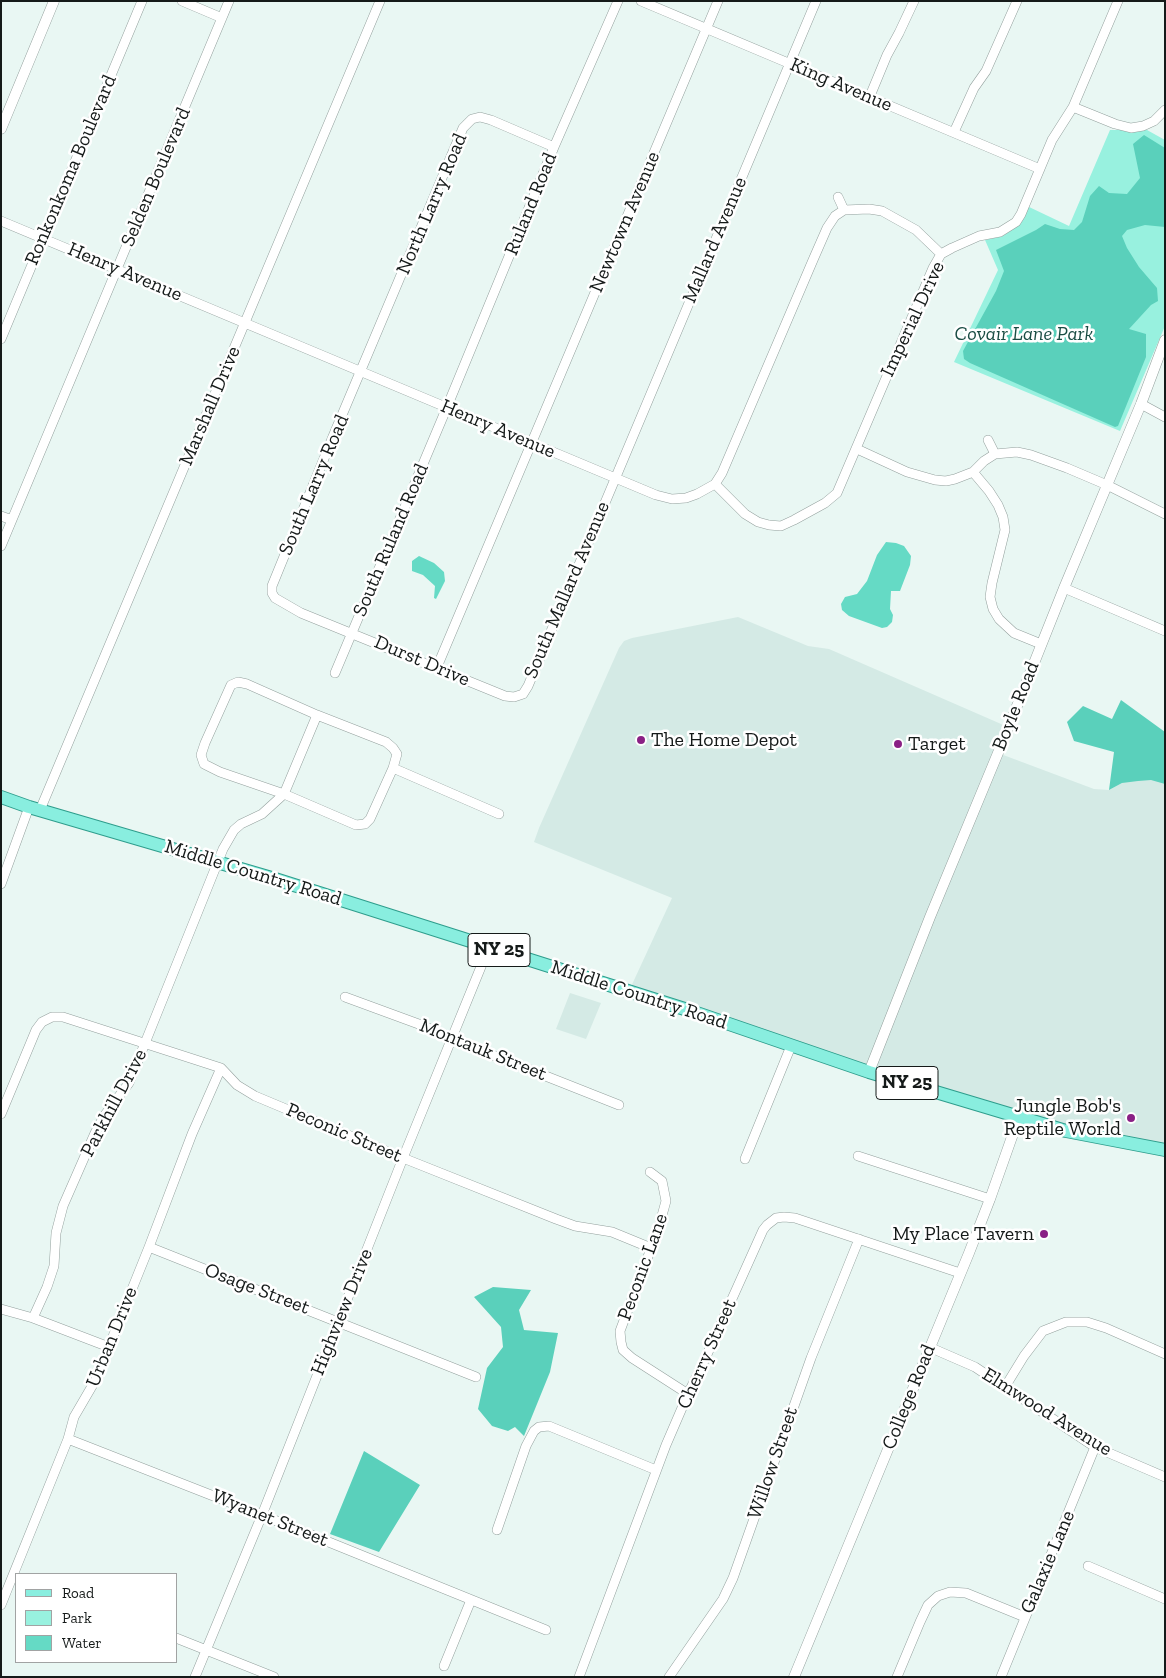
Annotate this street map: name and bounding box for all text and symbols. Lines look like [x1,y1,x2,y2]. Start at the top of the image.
street label: King Avenue [786,53,896,117]
street label: Ronkonkoma Boulevard [20,71,122,269]
street label: Selden Boulevard [116,104,196,250]
street label: North Larry Road [391,130,473,278]
street label: Newtown Avenue [584,148,666,296]
street label: Ruland Road [500,149,562,259]
street label: Mallard Avenue [678,173,752,307]
street label: Henry Avenue [64,237,186,307]
street label: Imperial Drive [876,257,950,381]
park label: Covair Lane Park [955,322,1093,346]
street label: Marshall Drive [174,343,246,469]
street label: Henry Avenue [437,394,559,464]
street label: South Larry Road [274,411,354,559]
street label: South Ruland Road [348,460,434,620]
street label: South Mallard Avenue [519,498,615,682]
street label: Durst Drive [371,630,473,692]
street label: Boyle Road [987,658,1045,754]
place label: The Home Depot [651,728,797,752]
place label: Target [908,732,966,756]
marker: The Home Depot [635,734,647,746]
marker: Target [892,738,904,750]
street label: Middle Country Road [162,835,344,911]
road number: NY 25 [468,934,530,966]
street label: Middle Country Road [548,955,730,1035]
street label: Montauk Street [416,1014,550,1086]
street label: Parkhill Drive [76,1045,152,1161]
road number: NY 25 [876,1066,938,1100]
place label: Jungle Bob's Reptile World [1004,1094,1121,1141]
street label: Peconic Street [282,1098,406,1168]
marker: Jungle Bob's Reptile World [1125,1112,1137,1124]
street label: Peconic Lane [613,1210,673,1324]
place label: My Place Tavern [892,1222,1034,1246]
marker: My Place Tavern [1038,1228,1050,1240]
street label: Highview Drive [306,1245,378,1379]
street label: Osage Street [201,1258,313,1320]
street label: Urban Drive [81,1284,143,1390]
street label: Cherry Street [672,1295,742,1413]
street label: College Road [877,1341,941,1453]
street label: Elmwood Avenue [978,1362,1116,1462]
street label: Willow Street [743,1404,803,1522]
street label: Wyanet Street [208,1484,332,1552]
street label: Galaxie Lane [1016,1507,1080,1617]
legend [15,1573,178,1663]
text: Road [62,1584,94,1602]
text: Park [62,1609,92,1627]
text: Water [62,1634,102,1652]

